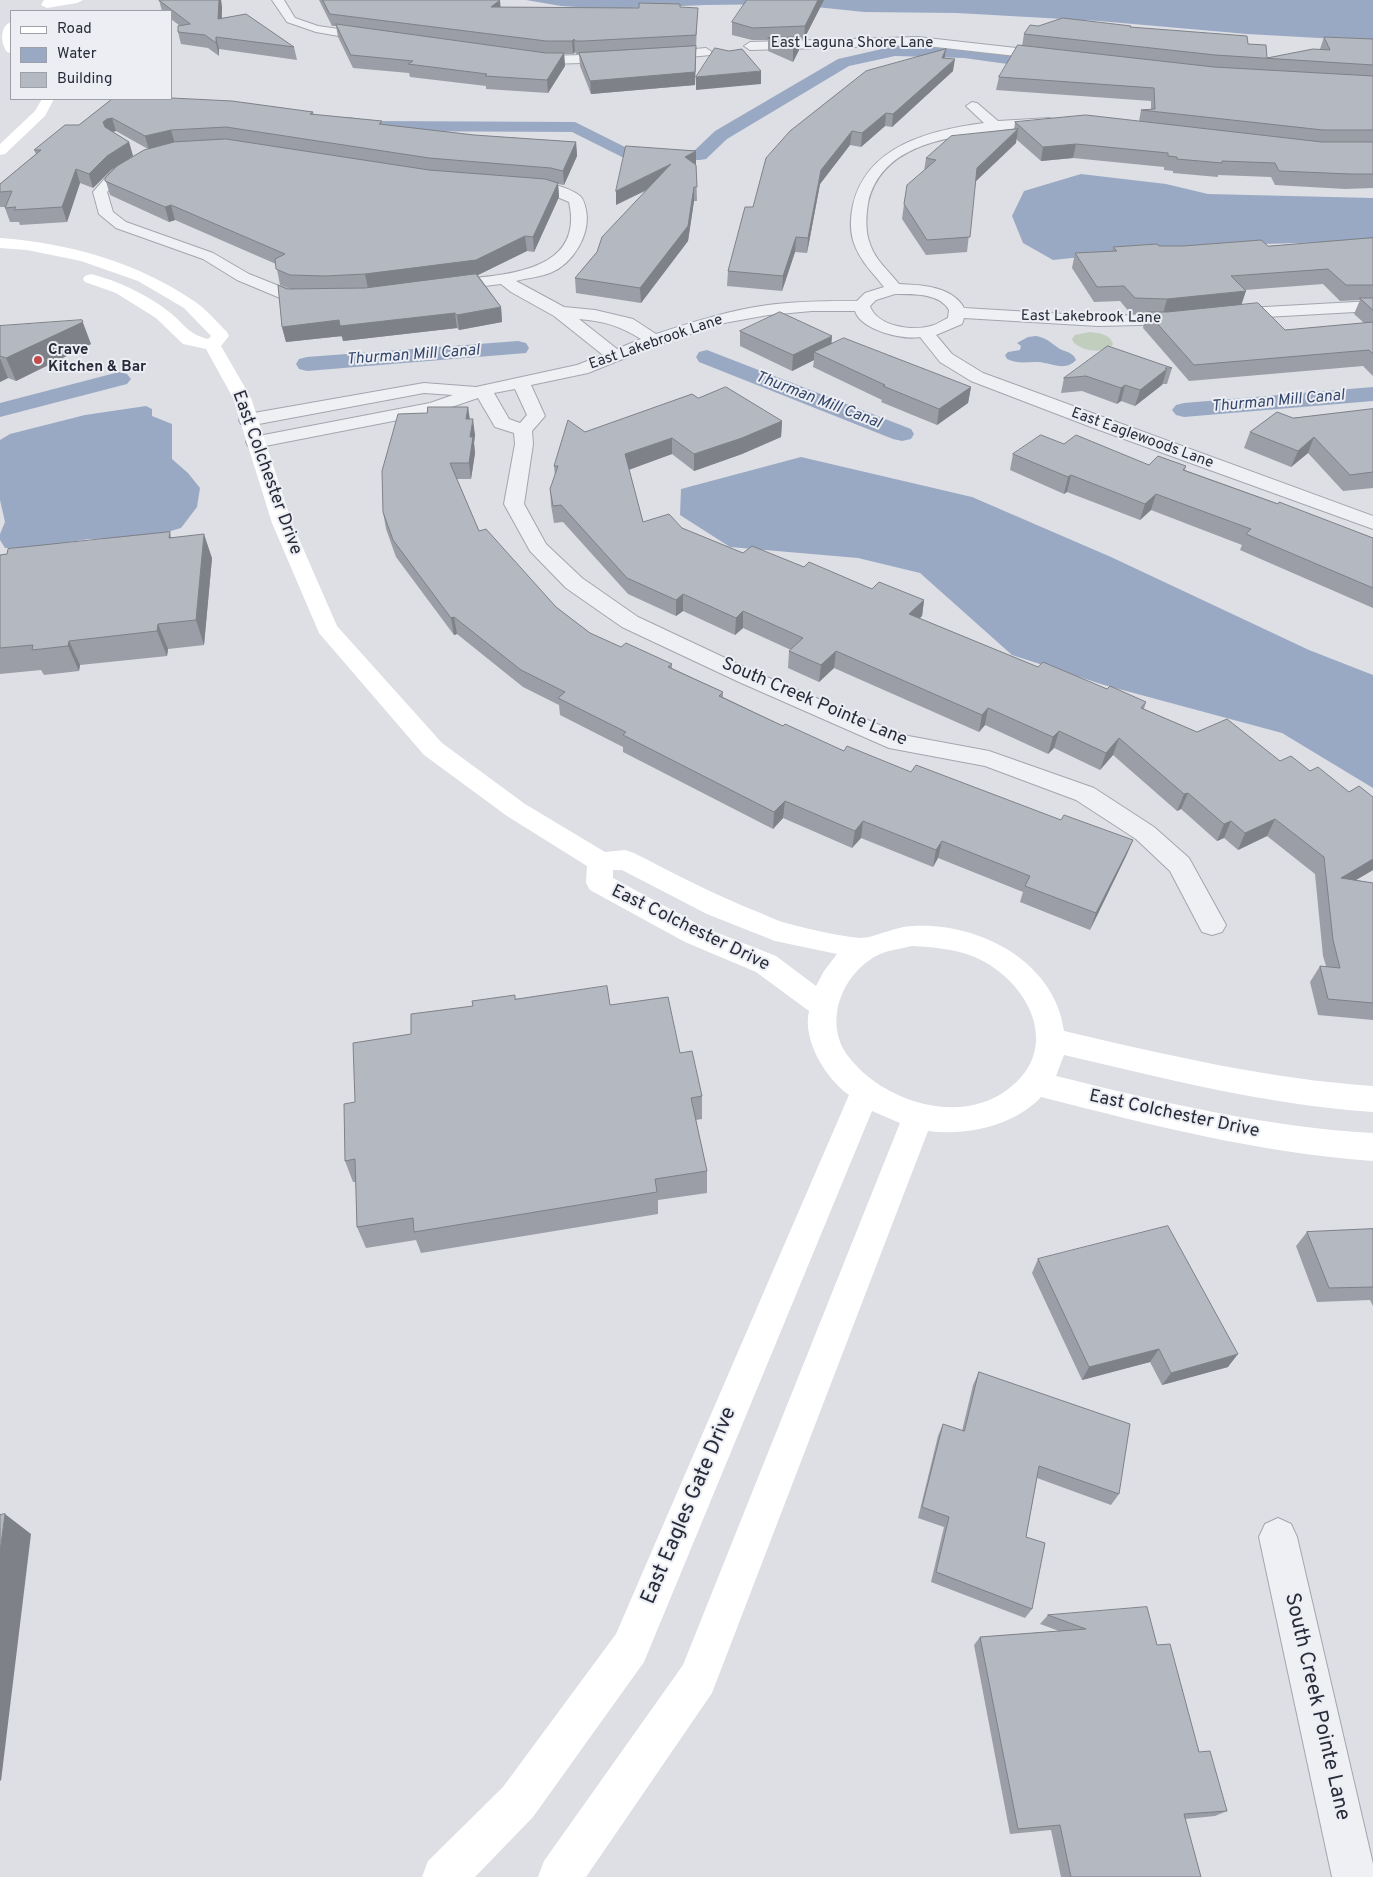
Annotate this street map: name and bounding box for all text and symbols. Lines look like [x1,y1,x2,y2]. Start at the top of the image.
legend [10,10,172,100]
text: Road [57,20,92,39]
street label: East Laguna Shore Lane [771,35,933,53]
text: Water [57,45,96,64]
text: Building [57,70,112,89]
street label: East Lakebrook Lane [1021,308,1161,328]
street label: East Lakebrook Lane [587,312,725,374]
place label: Crave Kitchen & Bar [48,342,146,377]
water label: Thurman Mill Canal [346,342,480,370]
marker: Crave Kitchen & Bar [32,354,44,366]
water label: Thurman Mill Canal [752,368,884,434]
water label: Thurman Mill Canal [1211,387,1345,417]
street label: East Colchester Drive [226,388,306,558]
street label: East Eaglewoods Lane [1068,405,1216,473]
street label: South Creek Pointe Lane [718,654,910,752]
street label: East Colchester Drive [607,881,773,977]
street label: East Colchester Drive [1087,1086,1261,1144]
street label: East Eagles Gate Drive [637,1404,743,1608]
street label: South Creek Pointe Lane [1278,1591,1354,1823]

